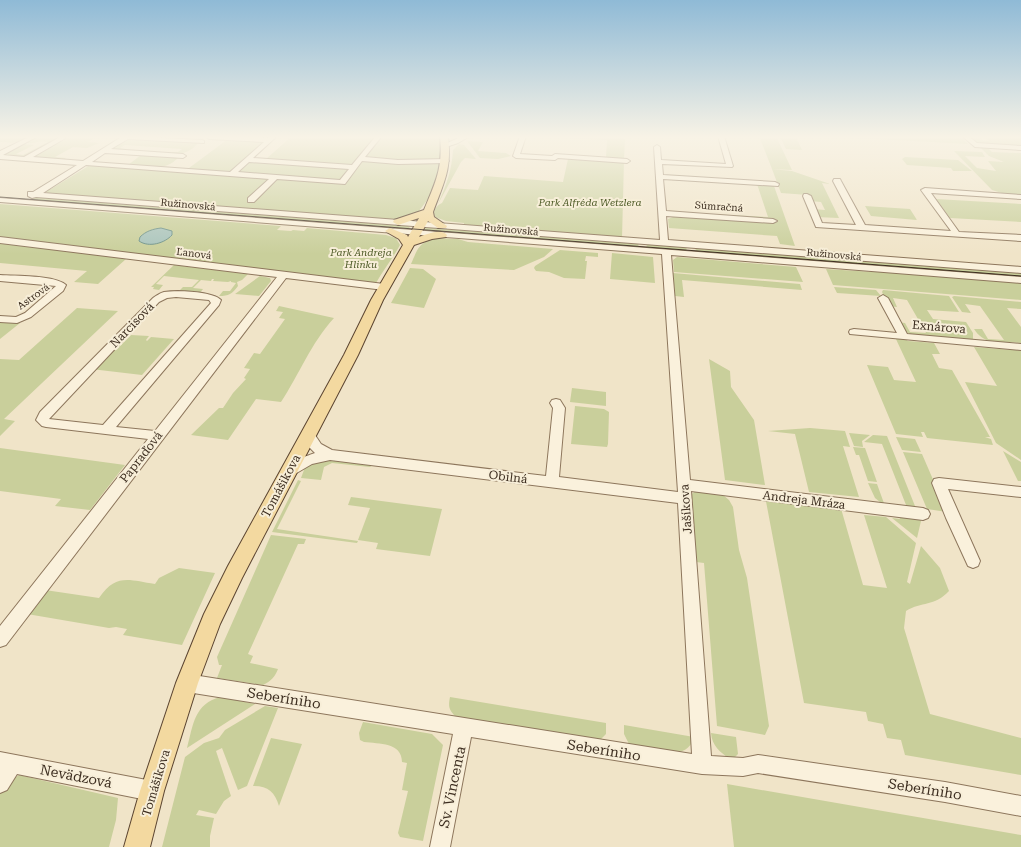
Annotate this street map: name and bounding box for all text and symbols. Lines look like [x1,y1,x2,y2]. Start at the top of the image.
street label: Ružinovská [160,197,216,212]
park label: Park Alfréda Wetzlera [538,197,641,208]
street label: Súmračná [694,199,744,214]
street label: Ružinovská [483,222,539,237]
street label: Ľanová [176,246,213,261]
park label: Park Andreja Hlinku [329,247,392,270]
street label: Ružinovská [806,247,862,262]
street label: Astrová [15,281,52,312]
street label: Narcisová [107,299,157,350]
street label: Exnárova [911,318,967,336]
street label: Papraďová [117,428,166,485]
street label: Tomášikova [259,452,304,520]
street label: Obilná [488,468,529,486]
street label: Jašíkova [677,483,695,534]
street label: Andreja Mráza [762,488,847,512]
street label: Seberíniho [246,684,322,712]
street label: Seberíniho [566,736,642,764]
street label: Sv. Vincenta [436,744,469,829]
street label: Tomášikova [139,747,173,818]
street label: Nevädzová [39,761,114,791]
street label: Seberíniho [887,775,963,803]

